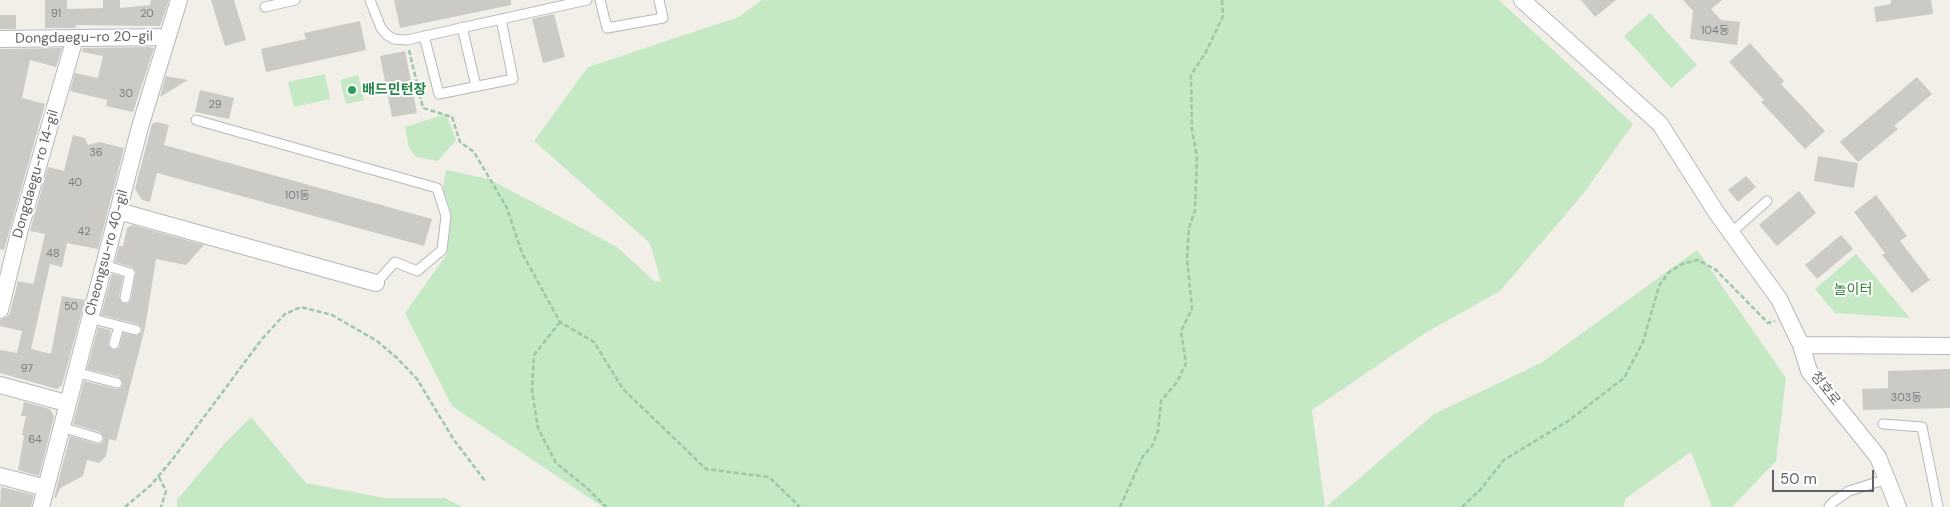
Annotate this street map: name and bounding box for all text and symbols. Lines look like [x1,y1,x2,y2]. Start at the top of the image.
house number: 91 [51,7,61,21]
house number: 20 [140,7,154,21]
house number: 104동 [1701,24,1729,38]
street label: Dongdaegu-ro 20-gil [15,28,153,48]
place label: 배드민턴장 [362,82,426,98]
marker: 배드민턴장 [346,84,358,96]
house number: 30 [119,87,133,101]
house number: 29 [208,98,222,112]
street label: Dongdaegu-ro 14-gil [10,108,62,240]
house number: 36 [89,146,103,160]
house number: 40 [68,176,82,190]
street label: Cheongsu-ro 40-gil [82,188,132,318]
house number: 101동 [285,189,309,203]
house number: 42 [77,225,91,239]
house number: 48 [46,247,60,261]
park label: 놀이터 [1834,282,1872,298]
house number: 50 [64,300,78,314]
house number: 97 [21,362,33,376]
street label: 청호로 [1806,369,1844,409]
house number: 303동 [1891,391,1921,405]
house number: 64 [28,433,42,447]
scale bar [1775,460,1878,492]
text: 50 m [1780,469,1817,489]

